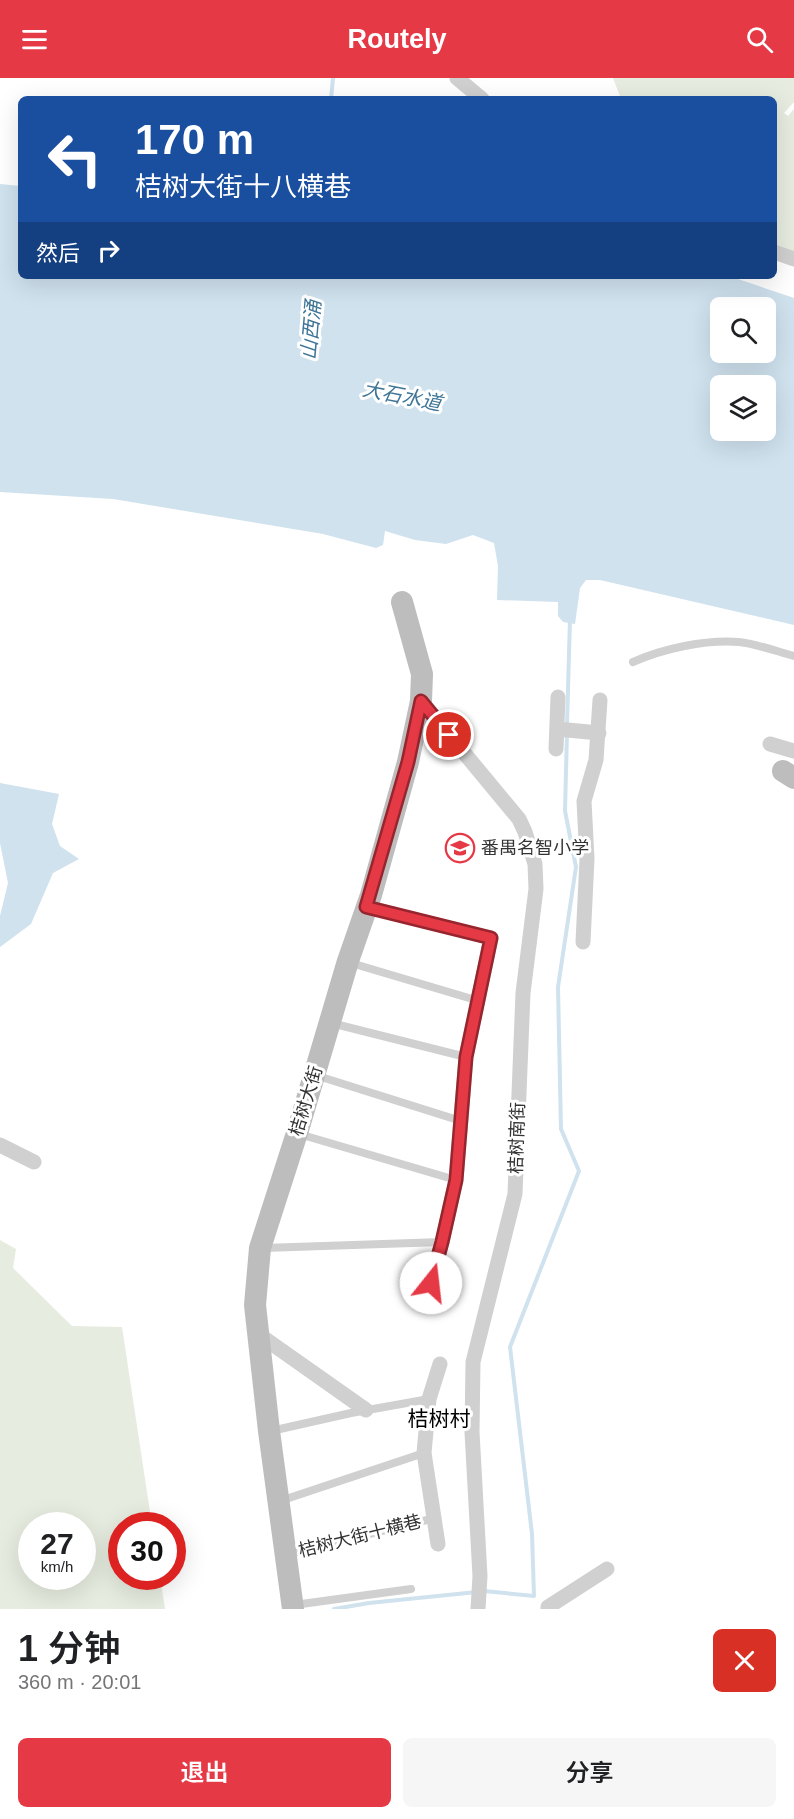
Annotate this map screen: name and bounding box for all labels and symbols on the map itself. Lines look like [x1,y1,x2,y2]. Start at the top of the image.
water label: 山西涌 [297,297,325,361]
water label: 大石水道 [361,378,446,415]
pin [423,709,474,760]
school or university icon: 番禺名智小学 [444,832,476,864]
place label: 番禺名智小学 [481,838,589,858]
street label: 桔树大街 [286,1064,326,1138]
street label: 桔树南街 [506,1102,528,1174]
position arrow [399,1251,463,1315]
district label: 桔树村 [408,1407,471,1430]
street label: 桔树大街十横巷 [296,1511,424,1561]
speed limit sign: 30 [108,1512,186,1590]

